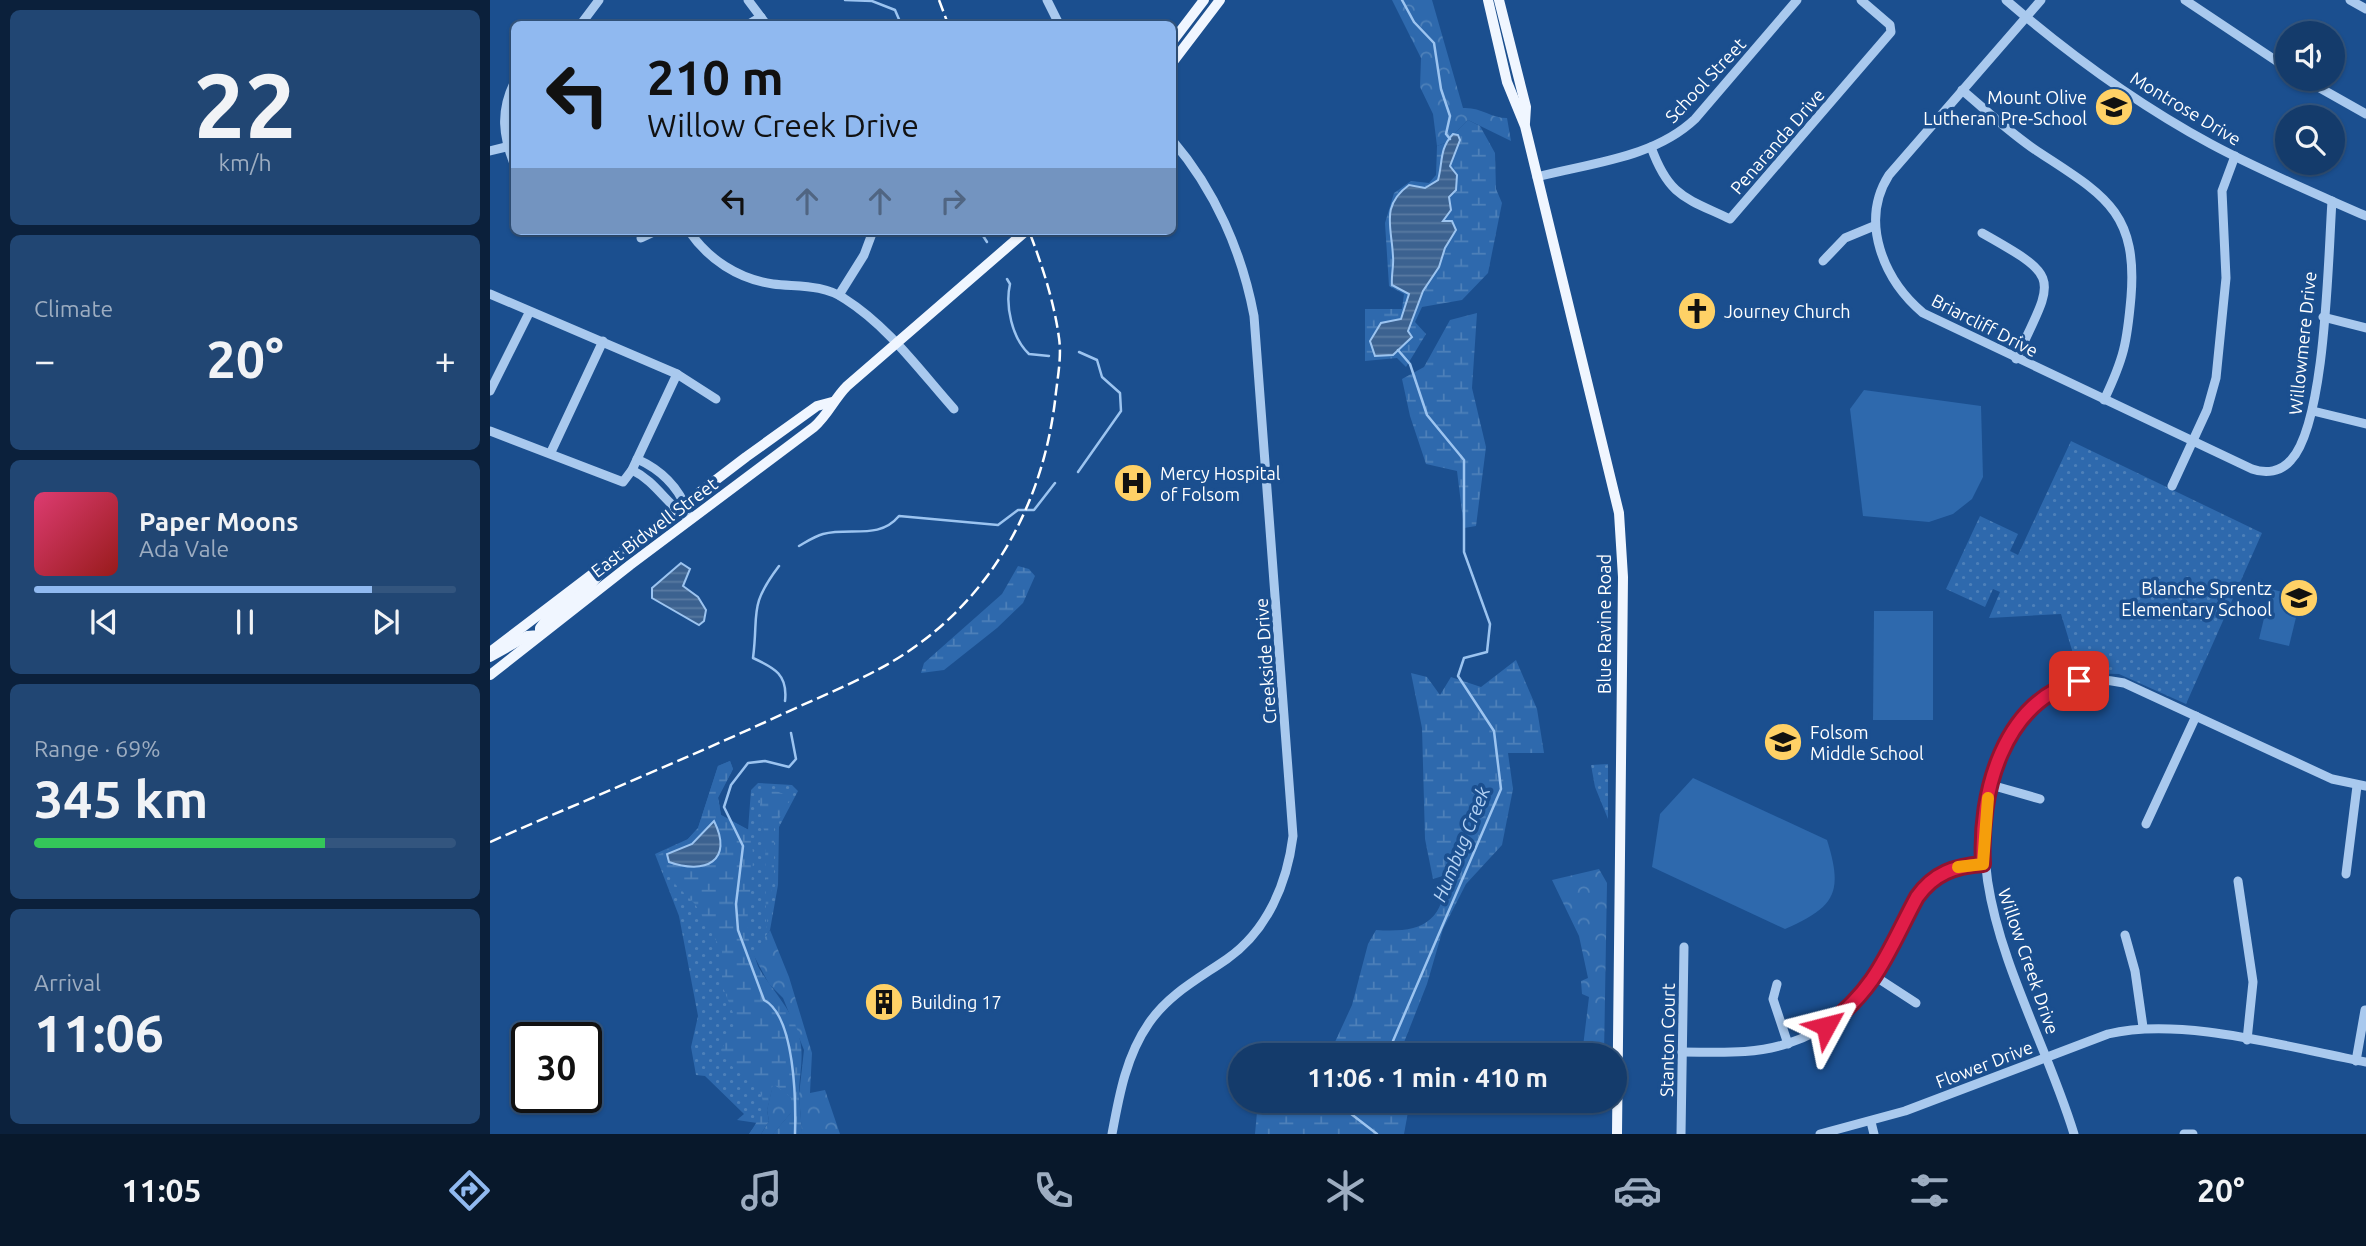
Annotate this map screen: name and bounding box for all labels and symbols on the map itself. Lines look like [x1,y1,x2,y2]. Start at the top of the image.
street label: School Street [1661,34,1749,126]
street label: Montrose Drive [2127,67,2245,149]
street label: Penaranda Drive [1726,84,1828,198]
school or university icon: Mount Olive Lutheran Pre-School [2093,86,2135,128]
place label: Mount Olive Lutheran Pre-School [1923,87,2087,128]
street label: Willowmere Drive [2285,270,2319,416]
church icon: Journey Church [1676,290,1718,332]
street label: Briarcliff Drive [1929,290,2041,360]
place label: Journey Church [1724,301,1851,321]
hospital icon: Mercy Hospital of Folsom [1112,462,1154,504]
place label: Mercy Hospital of Folsom [1160,463,1281,504]
street label: East Bidwell Street [587,473,721,581]
street label: Blue Ravine Road [1594,554,1614,694]
school or university icon: Blanche Sprentz Elementary School [2278,577,2320,619]
place label: Blanche Sprentz Elementary School [2121,578,2272,619]
street label: Creekside Drive [1251,597,1279,725]
pin [2049,651,2109,711]
school or university icon: Folsom Middle School [1762,721,1804,763]
place label: Folsom Middle School [1810,722,1924,763]
water label: Humbug Creek [1428,783,1494,905]
street label: Willow Creek Drive [1995,885,2063,1037]
building icon: Building 17 [863,981,905,1023]
street label: Stanton Court [1656,983,1678,1097]
position arrow [1789,989,1863,1063]
place label: Building 17 [911,992,1002,1012]
speed limit sign: 30 [511,1022,602,1113]
street label: Flower Drive [1933,1036,2035,1092]

